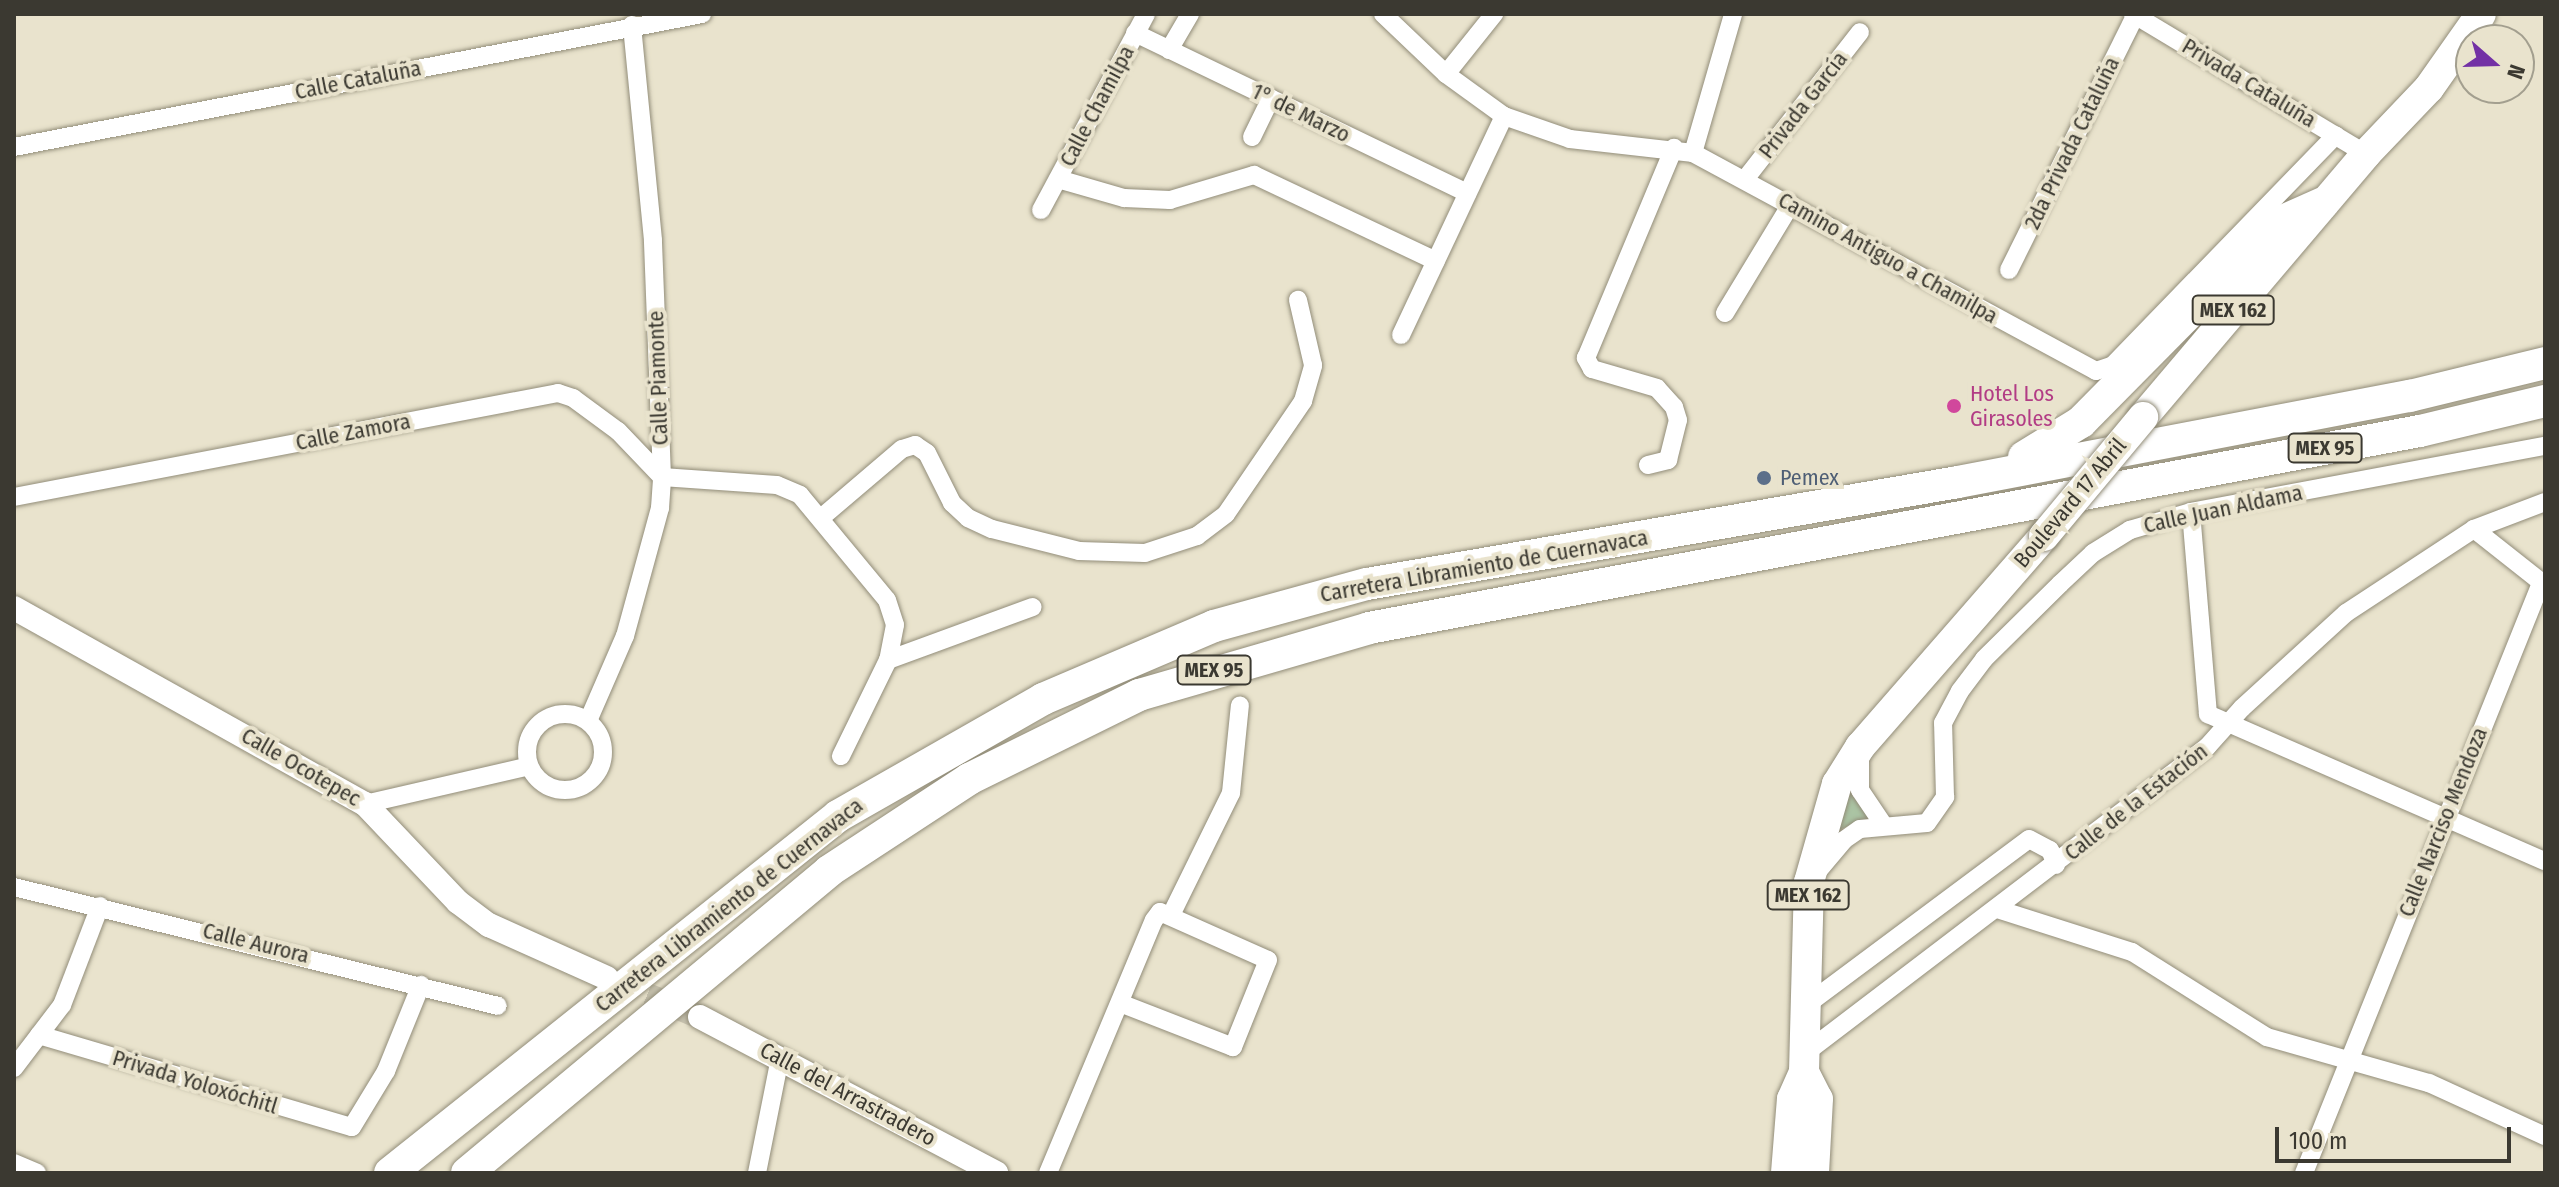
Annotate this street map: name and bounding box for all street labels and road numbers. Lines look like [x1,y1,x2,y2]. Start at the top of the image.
street label: Privada Cataluña [2177,33,2321,133]
street label: Calle Chamilpa [1054,41,1140,171]
street label: Privada García [1753,46,1853,164]
street label: 2da Privada Cataluña [2019,53,2125,233]
street label: Calle Cataluña [293,55,423,105]
street label: 1° de Marzo [1248,78,1354,148]
street label: Camino Antiguo a Chamilpa [1774,187,2002,329]
road number: MEX 162 [2191,294,2275,326]
street label: Calle Piamonte [642,310,674,446]
street label: Calle Zamora [293,408,413,456]
road number: MEX 95 [2287,432,2363,464]
street label: Boulevard 17 Abril [2008,433,2132,573]
street label: Calle Juan Aldama [2141,479,2305,539]
street label: Carretera Libramiento de Cuernavaca [1318,524,1650,608]
road number: MEX 95 [1176,654,1252,686]
street label: Calle Ocotepec [237,722,365,812]
street label: Calle Narciso Mendoza [2393,723,2493,921]
street label: Calle de la Estación [2059,738,2213,866]
street label: Carretera Libramiento de Cuernavaca [590,792,868,1018]
road number: MEX 162 [1766,879,1850,911]
street label: Calle Aurora [200,917,312,969]
street label: Calle del Arrastradero [756,1037,940,1151]
street label: Privada Yoloxóchitl [109,1044,281,1120]

